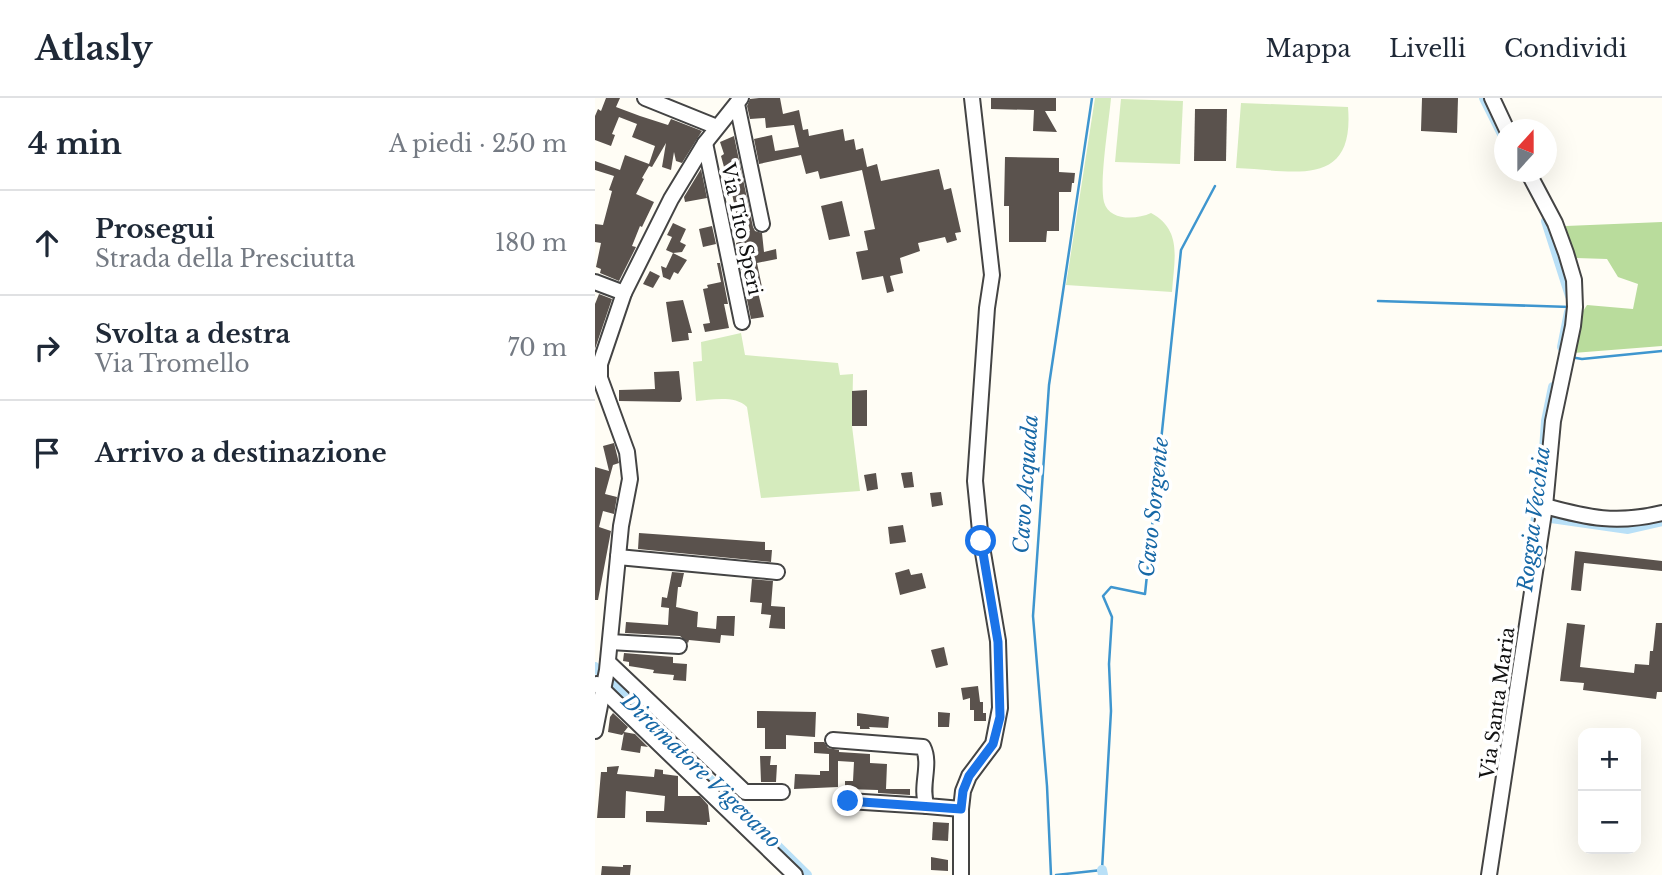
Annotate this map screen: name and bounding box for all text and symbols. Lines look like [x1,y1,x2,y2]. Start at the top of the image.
text: Atlasly [35,28,153,69]
text: Mappa [1266,34,1351,63]
text: Livelli [1389,34,1466,63]
text: Condividi [1504,34,1627,63]
north arrow [1494,119,1557,182]
text: 4 min [28,125,122,162]
text: A piedi · 250 m [389,130,567,158]
street label: Via Tito Speri [716,160,767,298]
text: Prosegui [95,213,215,245]
icon: ahead [28,224,66,262]
text: 180 m [495,229,567,257]
text: Strada della Presciutta [95,245,355,273]
text: Svolta a destra [95,318,291,350]
icon: right [28,329,66,367]
text: 70 m [508,334,567,362]
text: Via Tromello [95,350,249,378]
water label: Cavo Acquada [1008,414,1044,554]
icon: arrive [28,434,66,472]
water label: Cavo Sorgente [1134,435,1174,578]
text: Arrivo a destinazione [95,437,387,469]
water label: Roggia Vecchia [1512,445,1556,594]
route start [965,525,996,556]
street label: Via Santa Maria [1475,625,1520,781]
water label: Diramatore Vigevano [615,687,786,854]
map controls [1578,728,1641,854]
button: + [1578,728,1641,791]
route end [832,785,863,816]
button: − [1578,791,1641,854]

